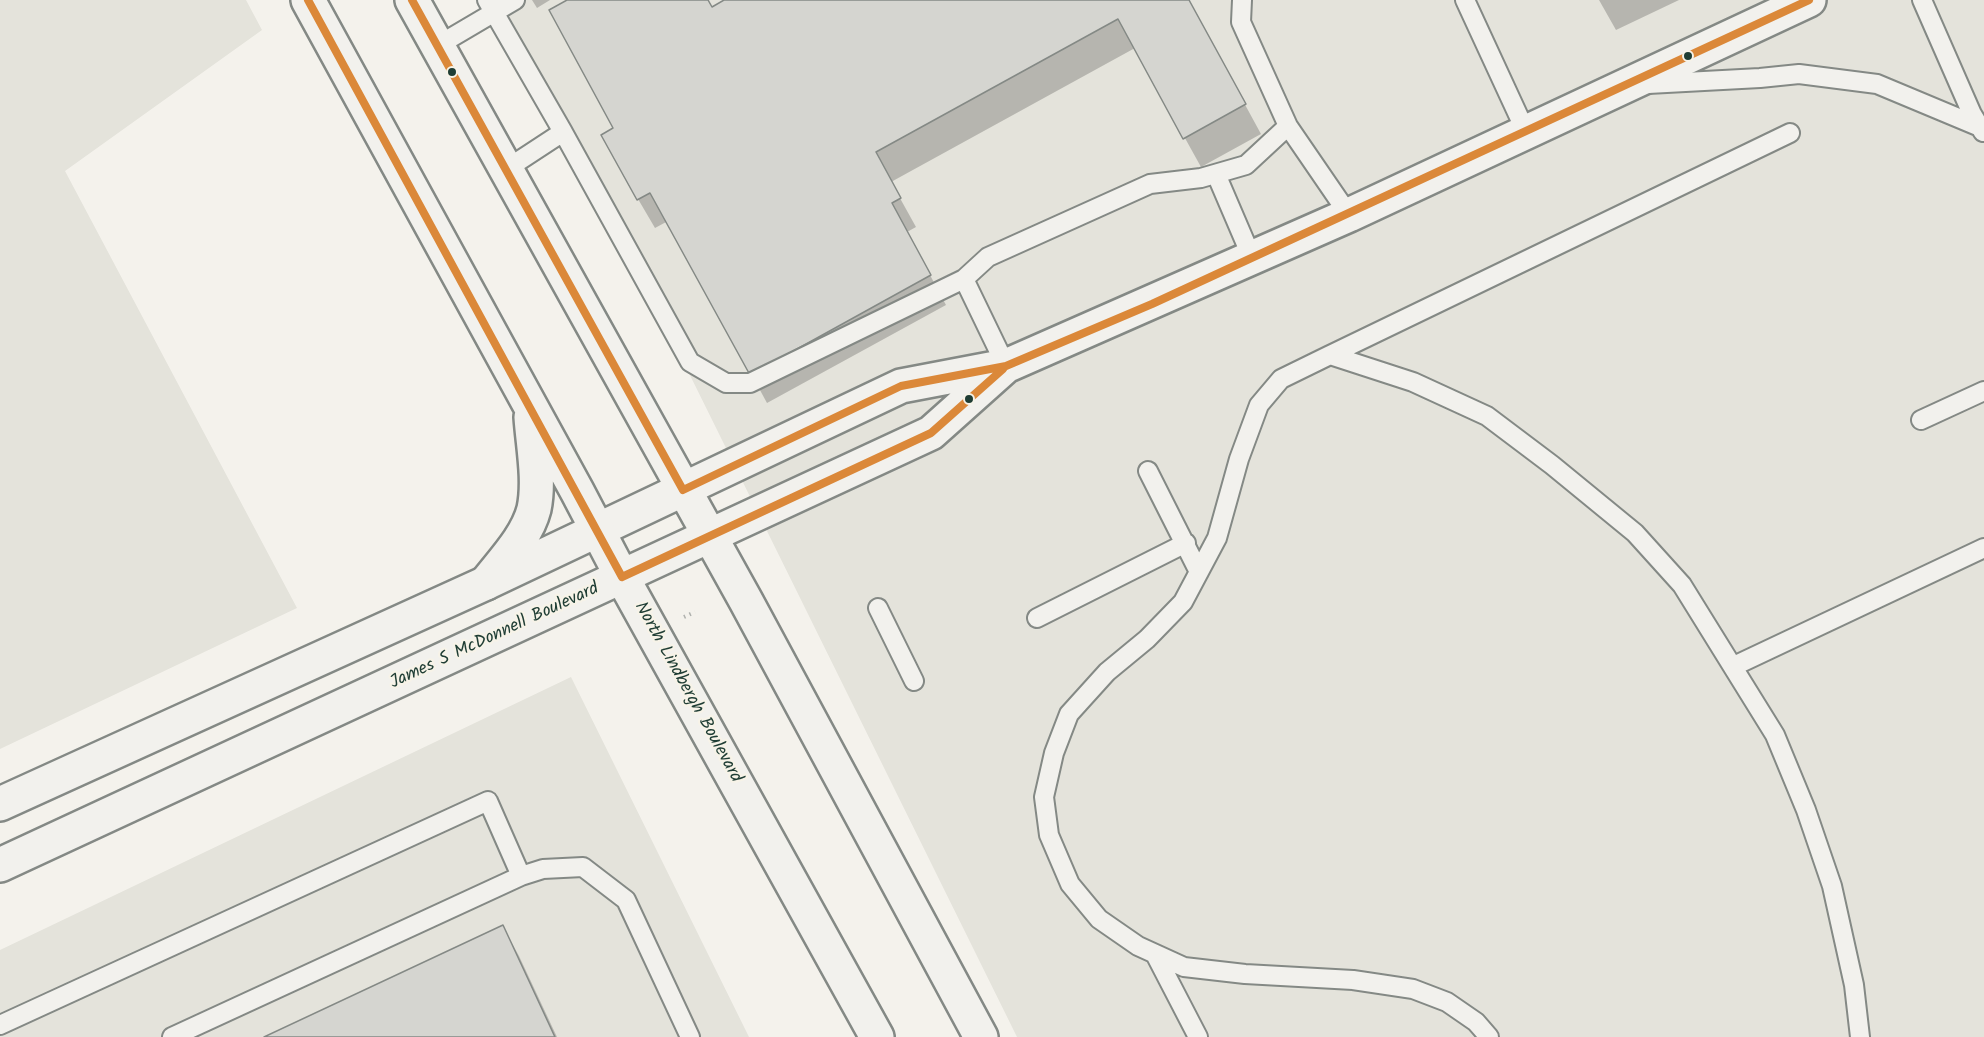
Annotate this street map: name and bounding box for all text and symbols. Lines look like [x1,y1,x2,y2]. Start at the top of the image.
unlabelled marker [1682,50,1694,62]
unlabelled marker [446,66,458,78]
unlabelled marker [963,393,975,405]
street label: James S McDonnell Boulevard [387,579,603,695]
street label: North Lindbergh Boulevard [628,599,746,787]

